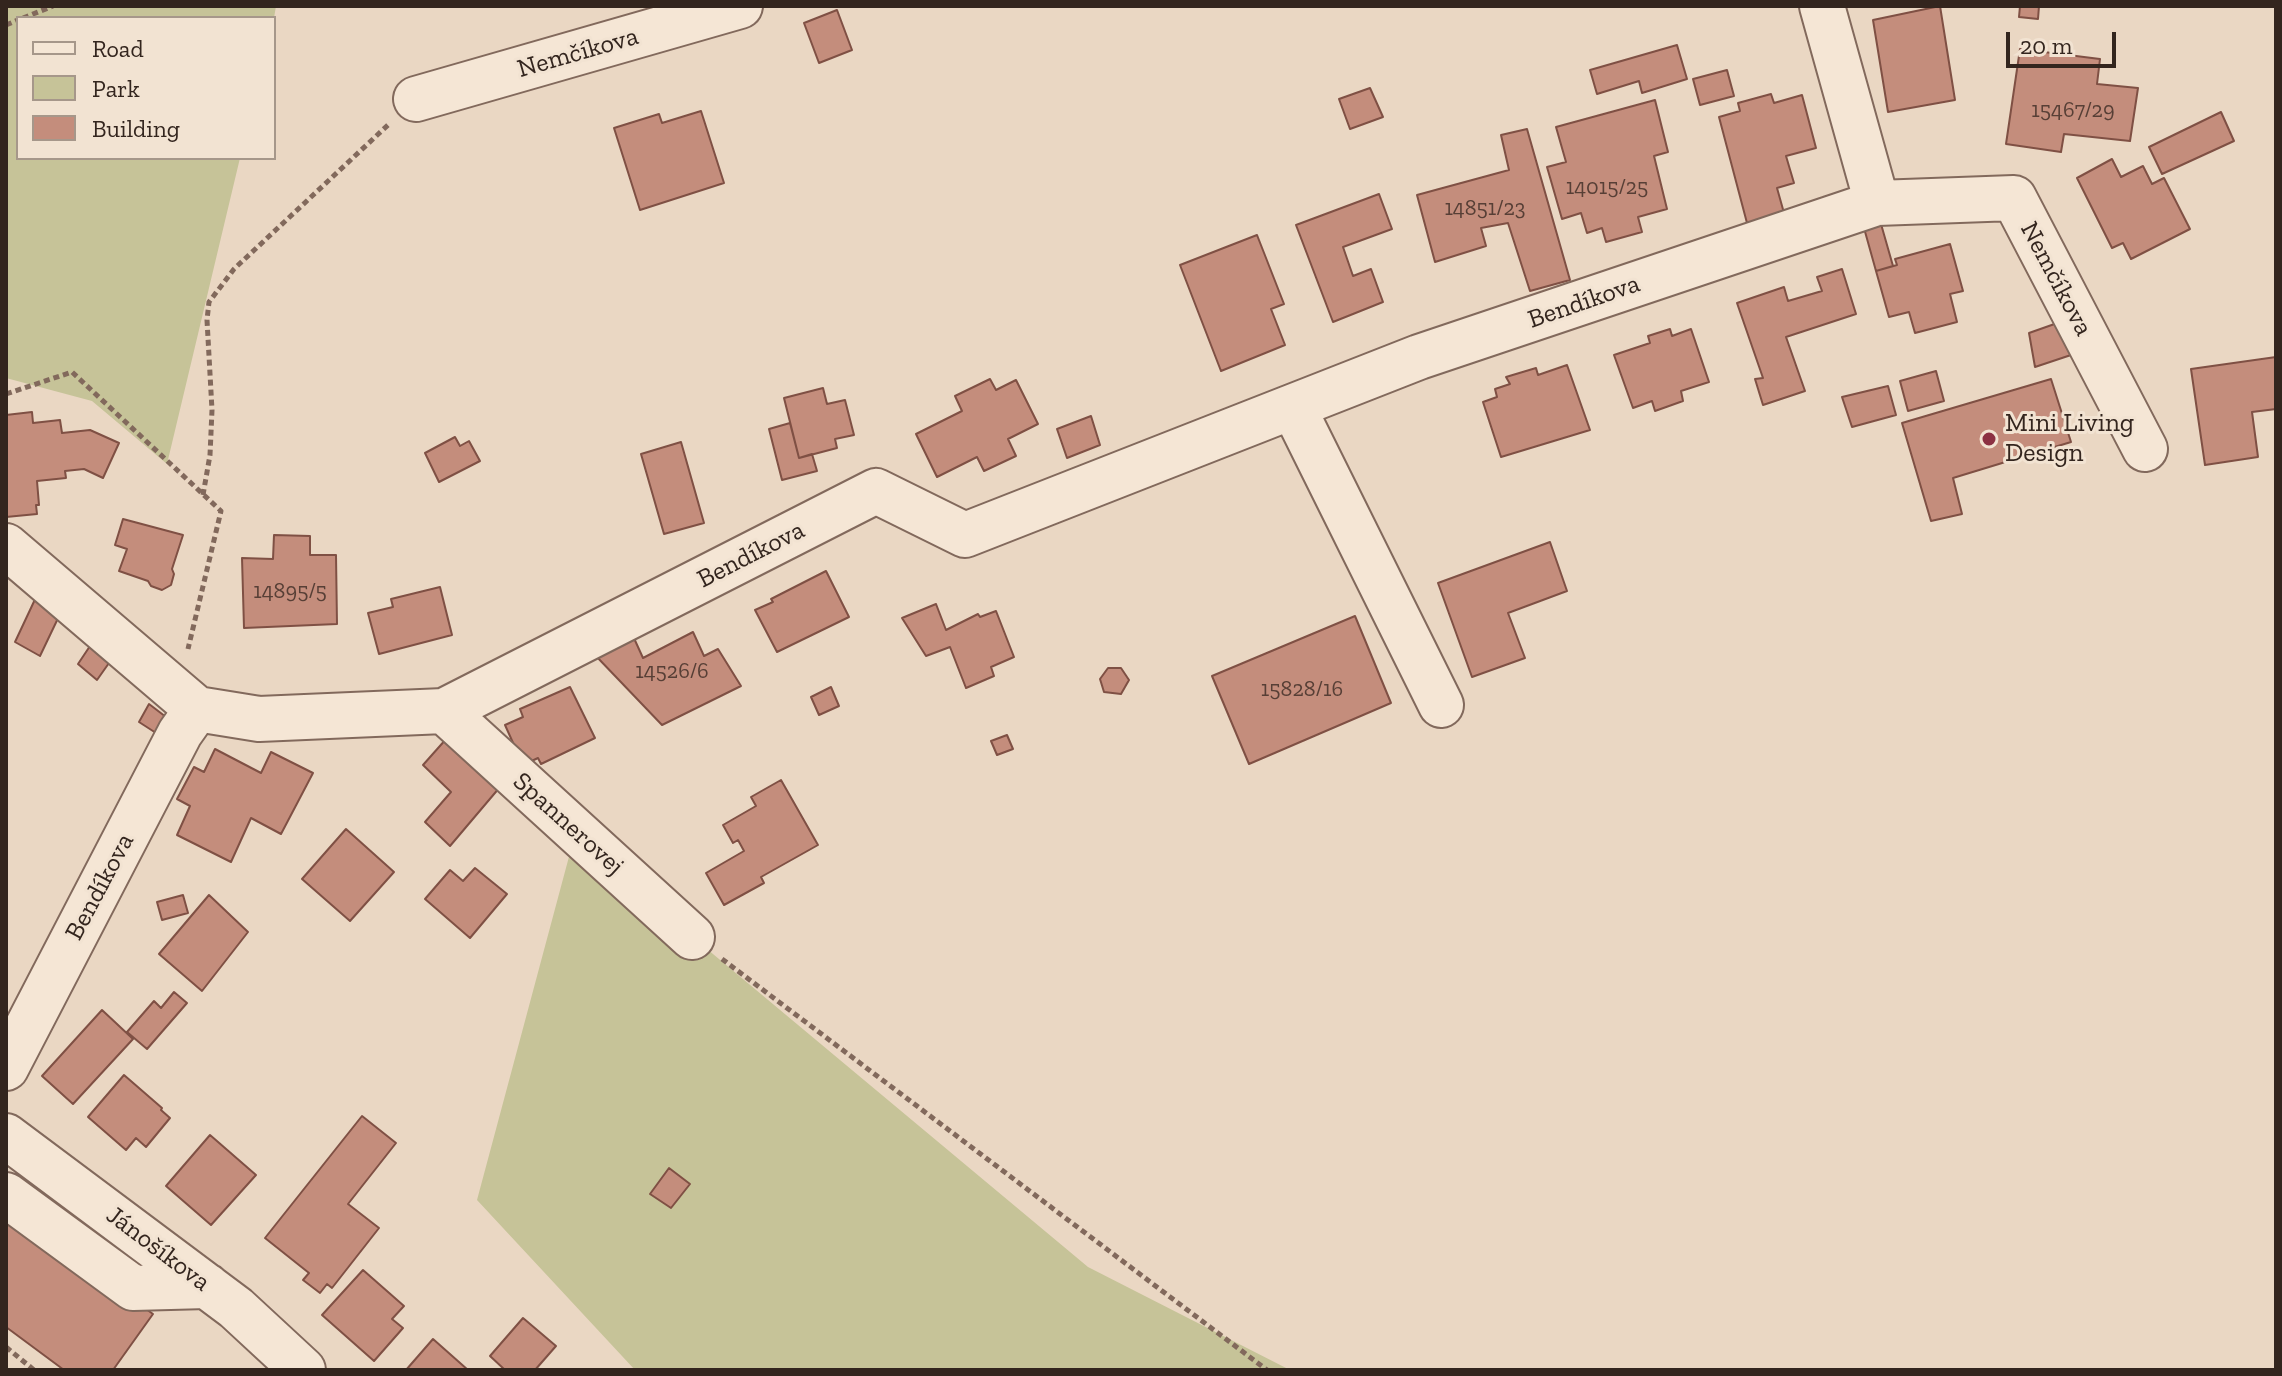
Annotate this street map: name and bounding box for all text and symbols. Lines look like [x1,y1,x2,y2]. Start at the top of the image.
legend [16,16,276,160]
scale bar [2010,16,2120,66]
street label: Nemčíkova [514,21,642,85]
text: 20 m [2020,31,2072,60]
text: Road [92,34,144,63]
text: Park [92,74,140,103]
house number: 15467/29 [2031,98,2115,124]
text: Building [92,114,180,143]
house number: 14015/25 [1566,175,1648,201]
house number: 14851/23 [1444,196,1526,222]
street label: Nemčíkova [2013,217,2099,341]
street label: Bendíkova [1524,268,1644,336]
place label: Mini Living Design [2005,408,2134,470]
marker: Mini Living Design [1980,430,1998,448]
street label: Bendíkova [692,515,810,595]
house number: 14895/5 [253,579,327,605]
house number: 14526/6 [635,659,709,685]
house number: 15828/16 [1261,677,1343,703]
street label: Spannerovej [506,766,630,882]
street label: Bendíkova [59,828,141,946]
street label: Jánošíkova [100,1200,216,1298]

